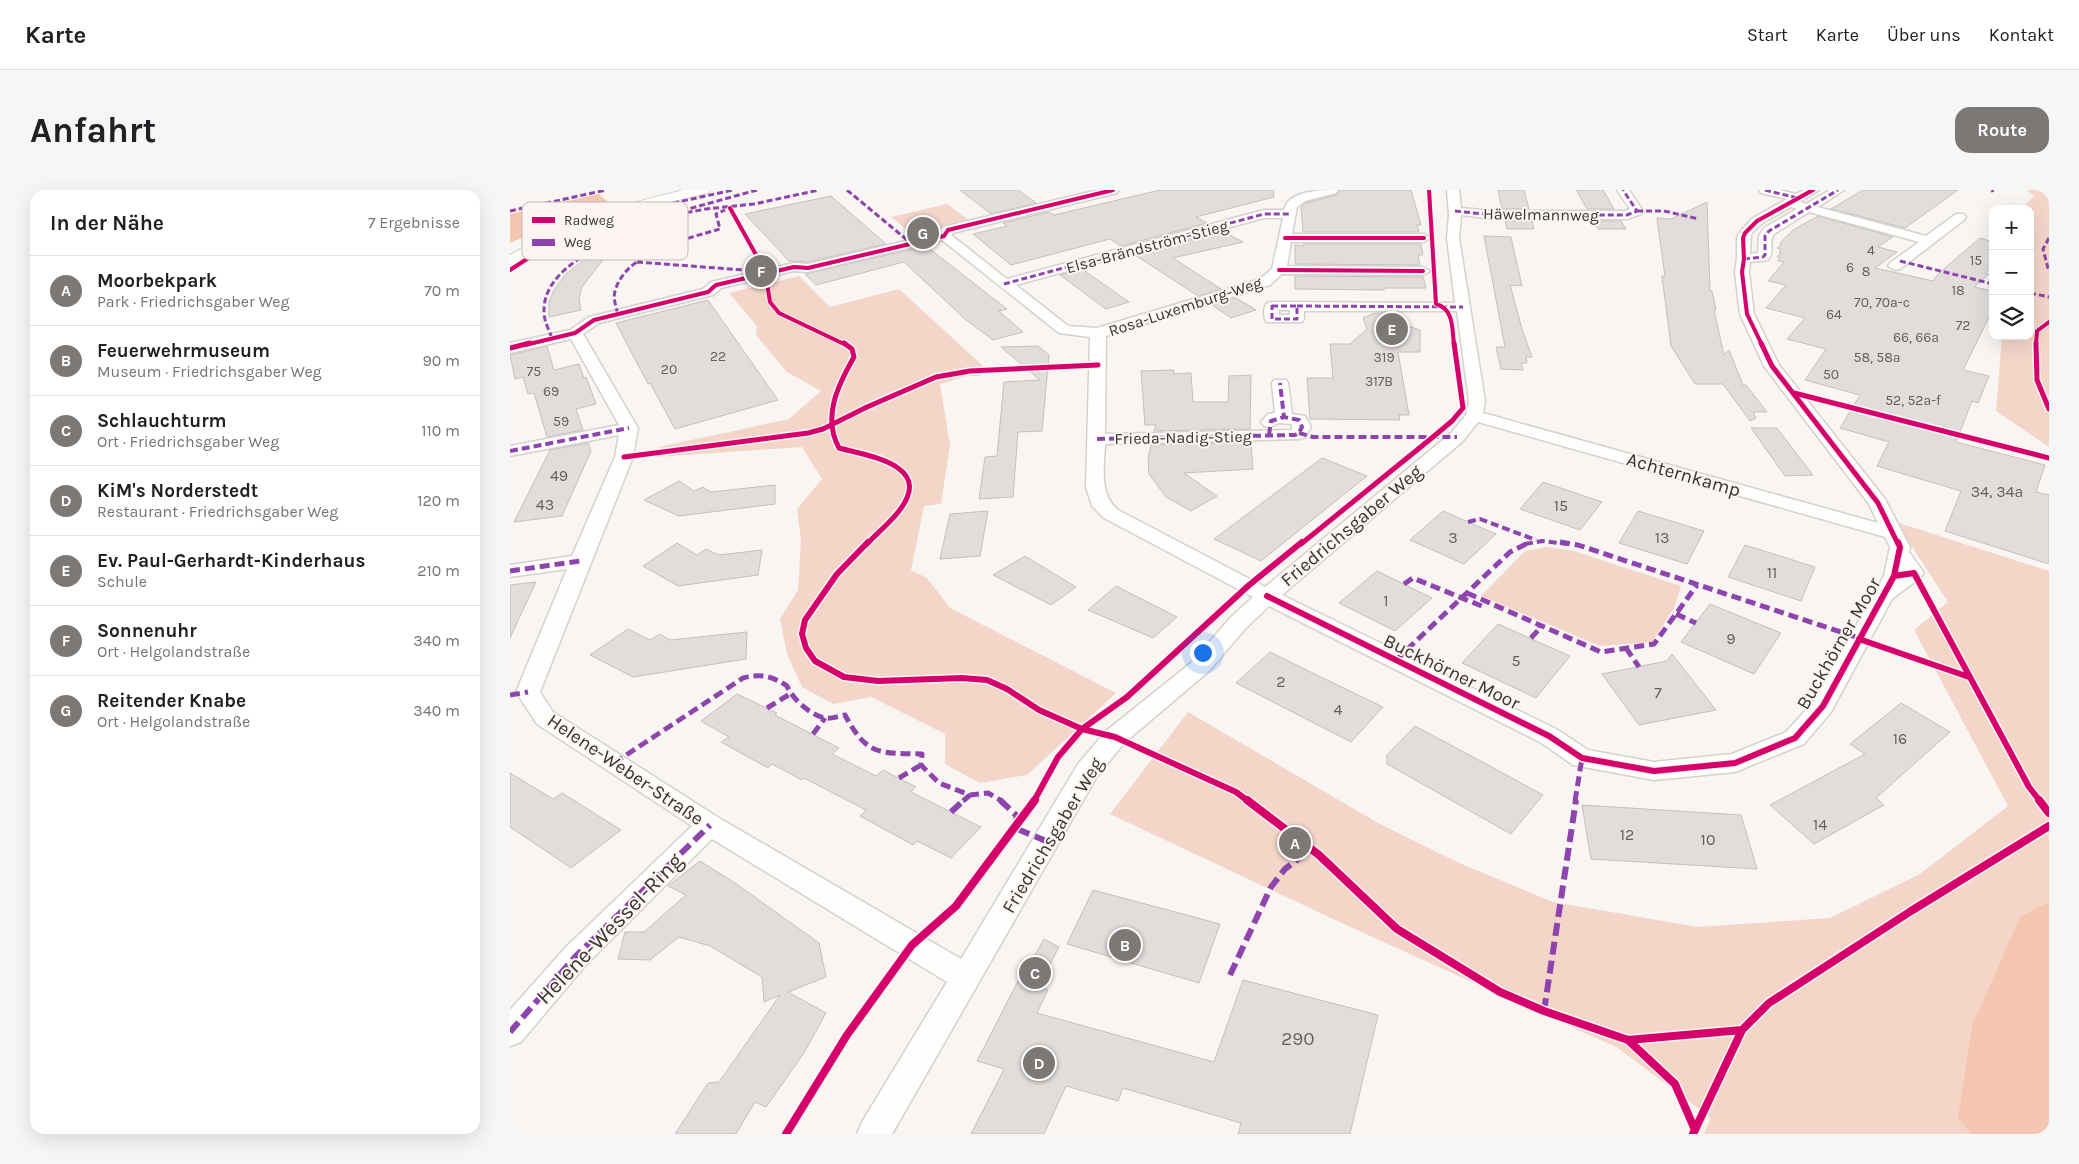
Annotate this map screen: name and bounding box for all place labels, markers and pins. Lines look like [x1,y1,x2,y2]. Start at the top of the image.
pin: G [907,214,939,252]
pin: F [745,252,777,290]
pin: E [1376,310,1408,348]
pin: A [1279,824,1311,862]
pin: B [1109,926,1141,964]
pin: C [1019,954,1051,992]
pin: D [1023,1044,1055,1082]

